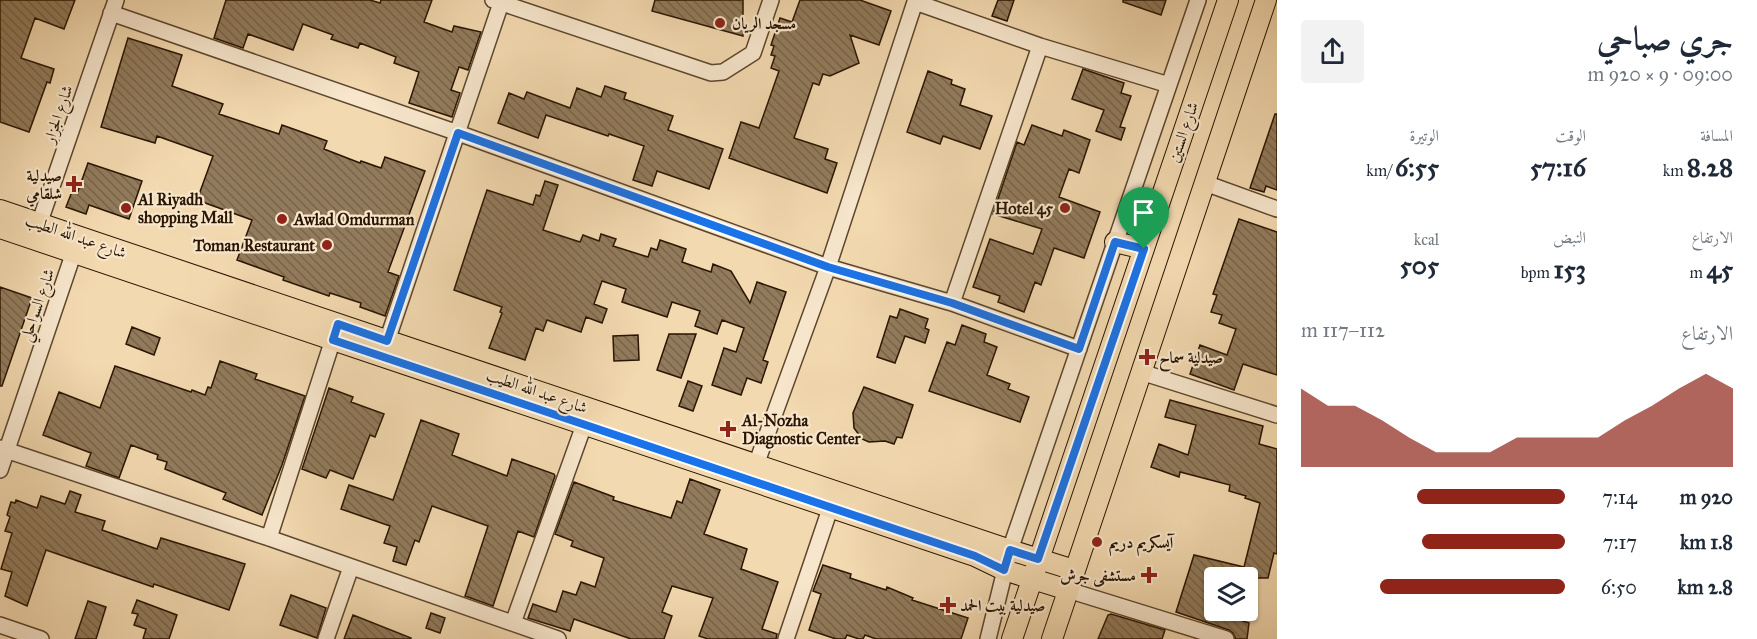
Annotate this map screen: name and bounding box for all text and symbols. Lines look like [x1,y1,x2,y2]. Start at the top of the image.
place label: مسجد الريان [732,14,796,34]
marker: مسجد الريان [713,16,727,30]
text: جري صباحي [1597,19,1733,59]
button: share [1301,20,1364,83]
text: 09:00 · 9 × 920 m [1587,62,1733,86]
street label: شارع الجزار [39,82,81,149]
street label: شارع الستين [1164,99,1206,166]
text: الوتيرة [1409,126,1439,145]
text: الوقت [1555,126,1586,145]
text: المسافة [1700,126,1733,145]
text: 6:55 [1395,151,1439,183]
text: 57:16 [1530,151,1586,183]
text: 8.28 [1687,151,1733,183]
text: /km [1366,161,1395,180]
text: km [1663,161,1687,180]
place label: صيدلية شلقامي [25,166,62,207]
marker: صيدلية شلقامي [67,177,81,191]
pin [1118,187,1169,249]
place label: Al Riyadh shopping Mall [137,190,233,228]
icon: arrive [1127,196,1160,229]
place label: Hotel 45 [995,199,1054,219]
marker: Al Riyadh shopping Mall [119,201,133,215]
marker: Hotel 45 [1058,201,1072,215]
street label: شارع عبد الله الطيب [22,207,130,266]
place label: Awlad Omdurman [293,210,415,229]
marker: Awlad Omdurman [275,212,289,226]
text: النبض [1553,228,1586,247]
text: الارتفاع [1691,228,1733,247]
text: kcal [1414,230,1439,249]
place label: Toman Restaurant [192,236,315,255]
marker: Toman Restaurant [320,238,334,252]
text: 505 [1400,249,1439,281]
text: 153 [1553,253,1586,285]
text: 45 [1706,253,1733,285]
text: bpm [1521,263,1553,282]
text: m [1690,263,1706,282]
street label: شارع السواحلي [16,266,64,346]
text: 112–117 m [1301,318,1385,342]
text: الارتفاع [1681,321,1733,345]
place label: صيدلية سماح [1159,348,1223,372]
marker: صيدلية سماح [1140,350,1154,364]
street label: شارع عبد الله الطيب [483,362,591,421]
place label: Al-Nozha Diagnostic Center [741,411,862,449]
marker: Al-Nozha Diagnostic Center [719,420,737,438]
text: 7:14 [1602,485,1637,509]
text: 920 m [1680,485,1733,509]
text: 7:17 [1603,530,1637,554]
text: 1.8 km [1680,530,1733,554]
place label: آيسكريم دريم [1109,533,1176,557]
marker: آيسكريم دريم [1090,535,1104,549]
place label: مستشفى جرش [1060,566,1136,587]
marker: مستشفى جرش [1140,566,1158,584]
map controls [1204,567,1258,621]
button: layers [1204,567,1258,621]
text: 6:50 [1601,575,1637,599]
text: 2.8 km [1678,575,1733,599]
place label: صيدلية بيت الحمد [960,596,1045,615]
marker: صيدلية بيت الحمد [941,598,955,612]

